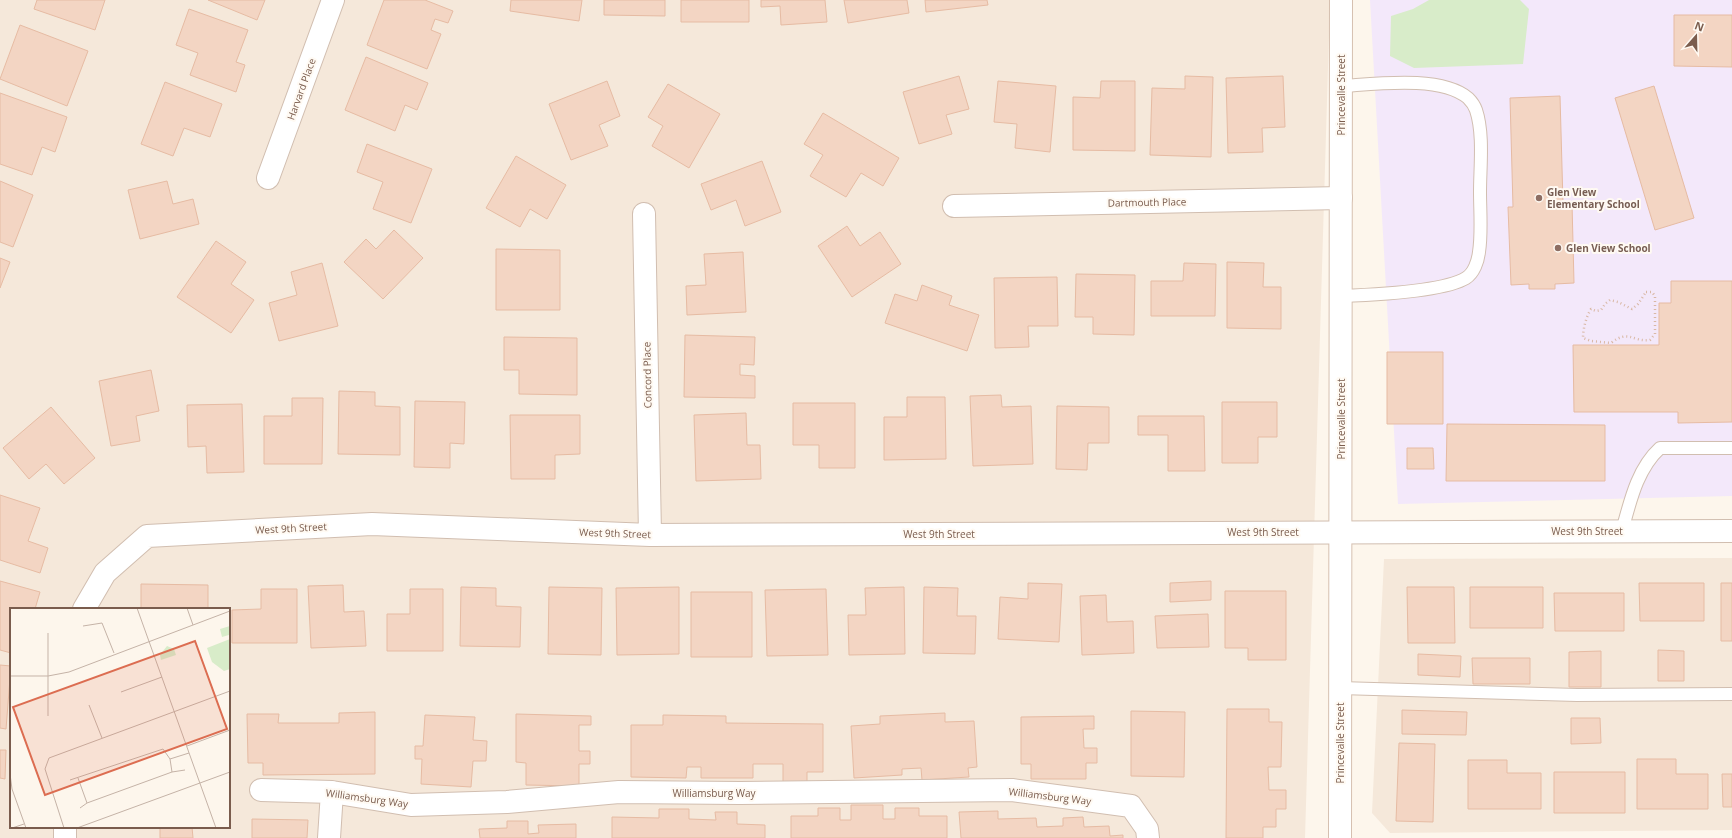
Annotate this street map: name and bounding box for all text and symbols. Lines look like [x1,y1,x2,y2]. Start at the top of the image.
north arrow [1676,16,1716,56]
text: N [1693,18,1706,35]
street label: Princevalle Street [1334,54,1348,135]
street label: Harvard Place [283,56,319,122]
place label: Glen View Elementary School [1547,185,1640,211]
marker: Glen View Elementary School [1534,193,1544,203]
street label: Dartmouth Place [1108,194,1187,210]
place label: Glen View School [1566,241,1651,255]
marker: Glen View School [1553,243,1563,253]
street label: Concord Place [639,341,655,408]
street label: Princevalle Street [1334,378,1348,459]
street label: West 9th Street [255,519,328,537]
street label: West 9th Street [1551,524,1623,538]
street label: West 9th Street [579,525,652,541]
street label: West 9th Street [1227,525,1299,539]
street label: West 9th Street [903,527,975,541]
inset map [10,608,230,828]
street label: Princevalle Street [1333,702,1347,783]
street label: Williamsburg Way [1008,784,1093,808]
street label: Williamsburg Way [325,785,410,811]
street label: Williamsburg Way [672,786,757,800]

